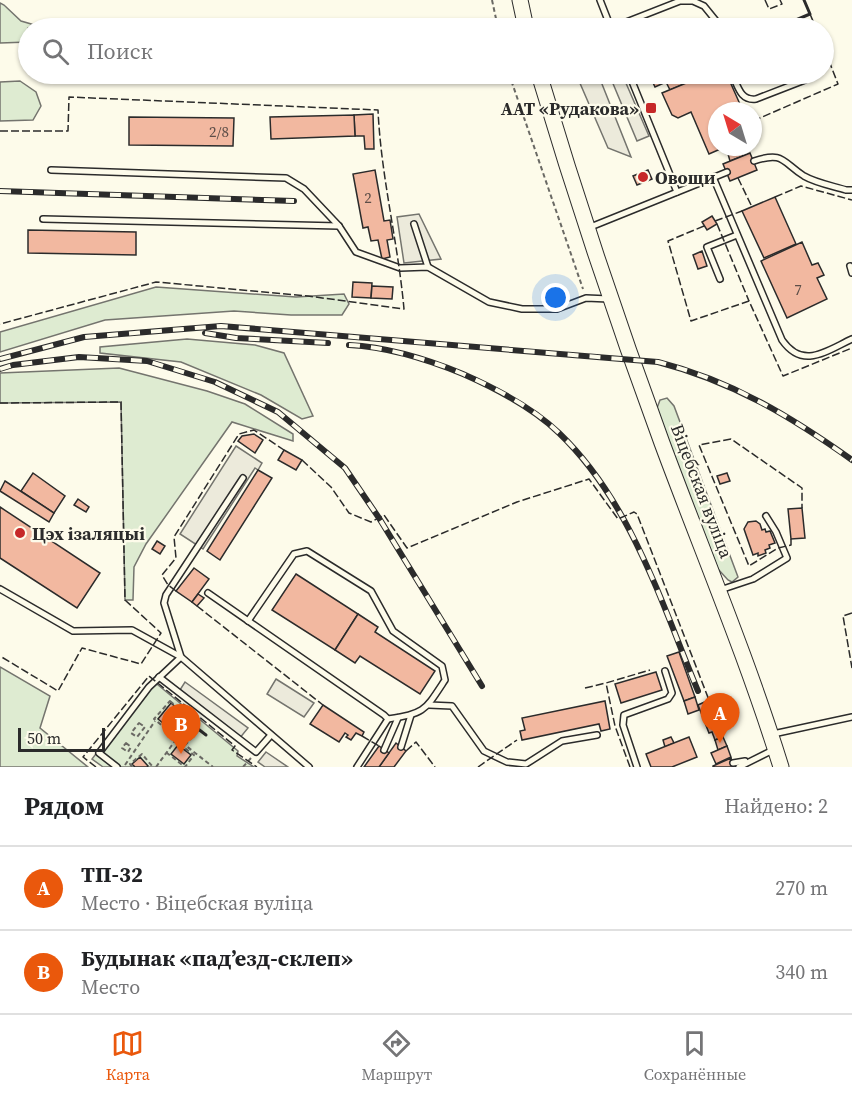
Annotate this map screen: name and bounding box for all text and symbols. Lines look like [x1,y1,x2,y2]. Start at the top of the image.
search box [18,18,834,84]
icon: search [39,35,72,68]
text: Поиск [87,36,153,66]
place label: ААТ «Рудакова» [501,96,639,121]
marker: ААТ «Рудакова» [644,101,658,115]
north arrow [708,102,762,156]
house number: 2/8 [209,121,229,142]
place label: Овощи [655,165,716,190]
marker: Овощи [636,170,650,184]
house number: 2 [364,187,372,208]
house number: 7 [794,279,802,300]
your location [541,283,570,312]
street label: Віцебская вуліца [665,420,739,563]
place label: Цэх ізаляцыі [32,521,145,546]
marker: Цэх ізаляцыі [13,526,27,540]
pin: A [700,694,740,743]
pin: B [162,704,201,754]
scale bar [18,725,105,752]
text: 50 m [27,727,61,749]
text: Рядом [24,788,104,824]
text: Найдено: 2 [724,792,828,820]
text: ТП-32 [81,859,143,889]
text: A [37,874,50,902]
text: 270 m [775,874,828,902]
text: Место · Віцебская вуліца [81,889,313,917]
text: Будынак «падʼезд-склеп» [81,943,353,973]
text: B [37,958,50,986]
text: 340 m [775,958,828,986]
text: Место [81,973,140,1001]
tab: Карта [106,1027,150,1085]
tab: Маршрут [362,1027,432,1085]
tab: Сохранённые [644,1027,746,1085]

